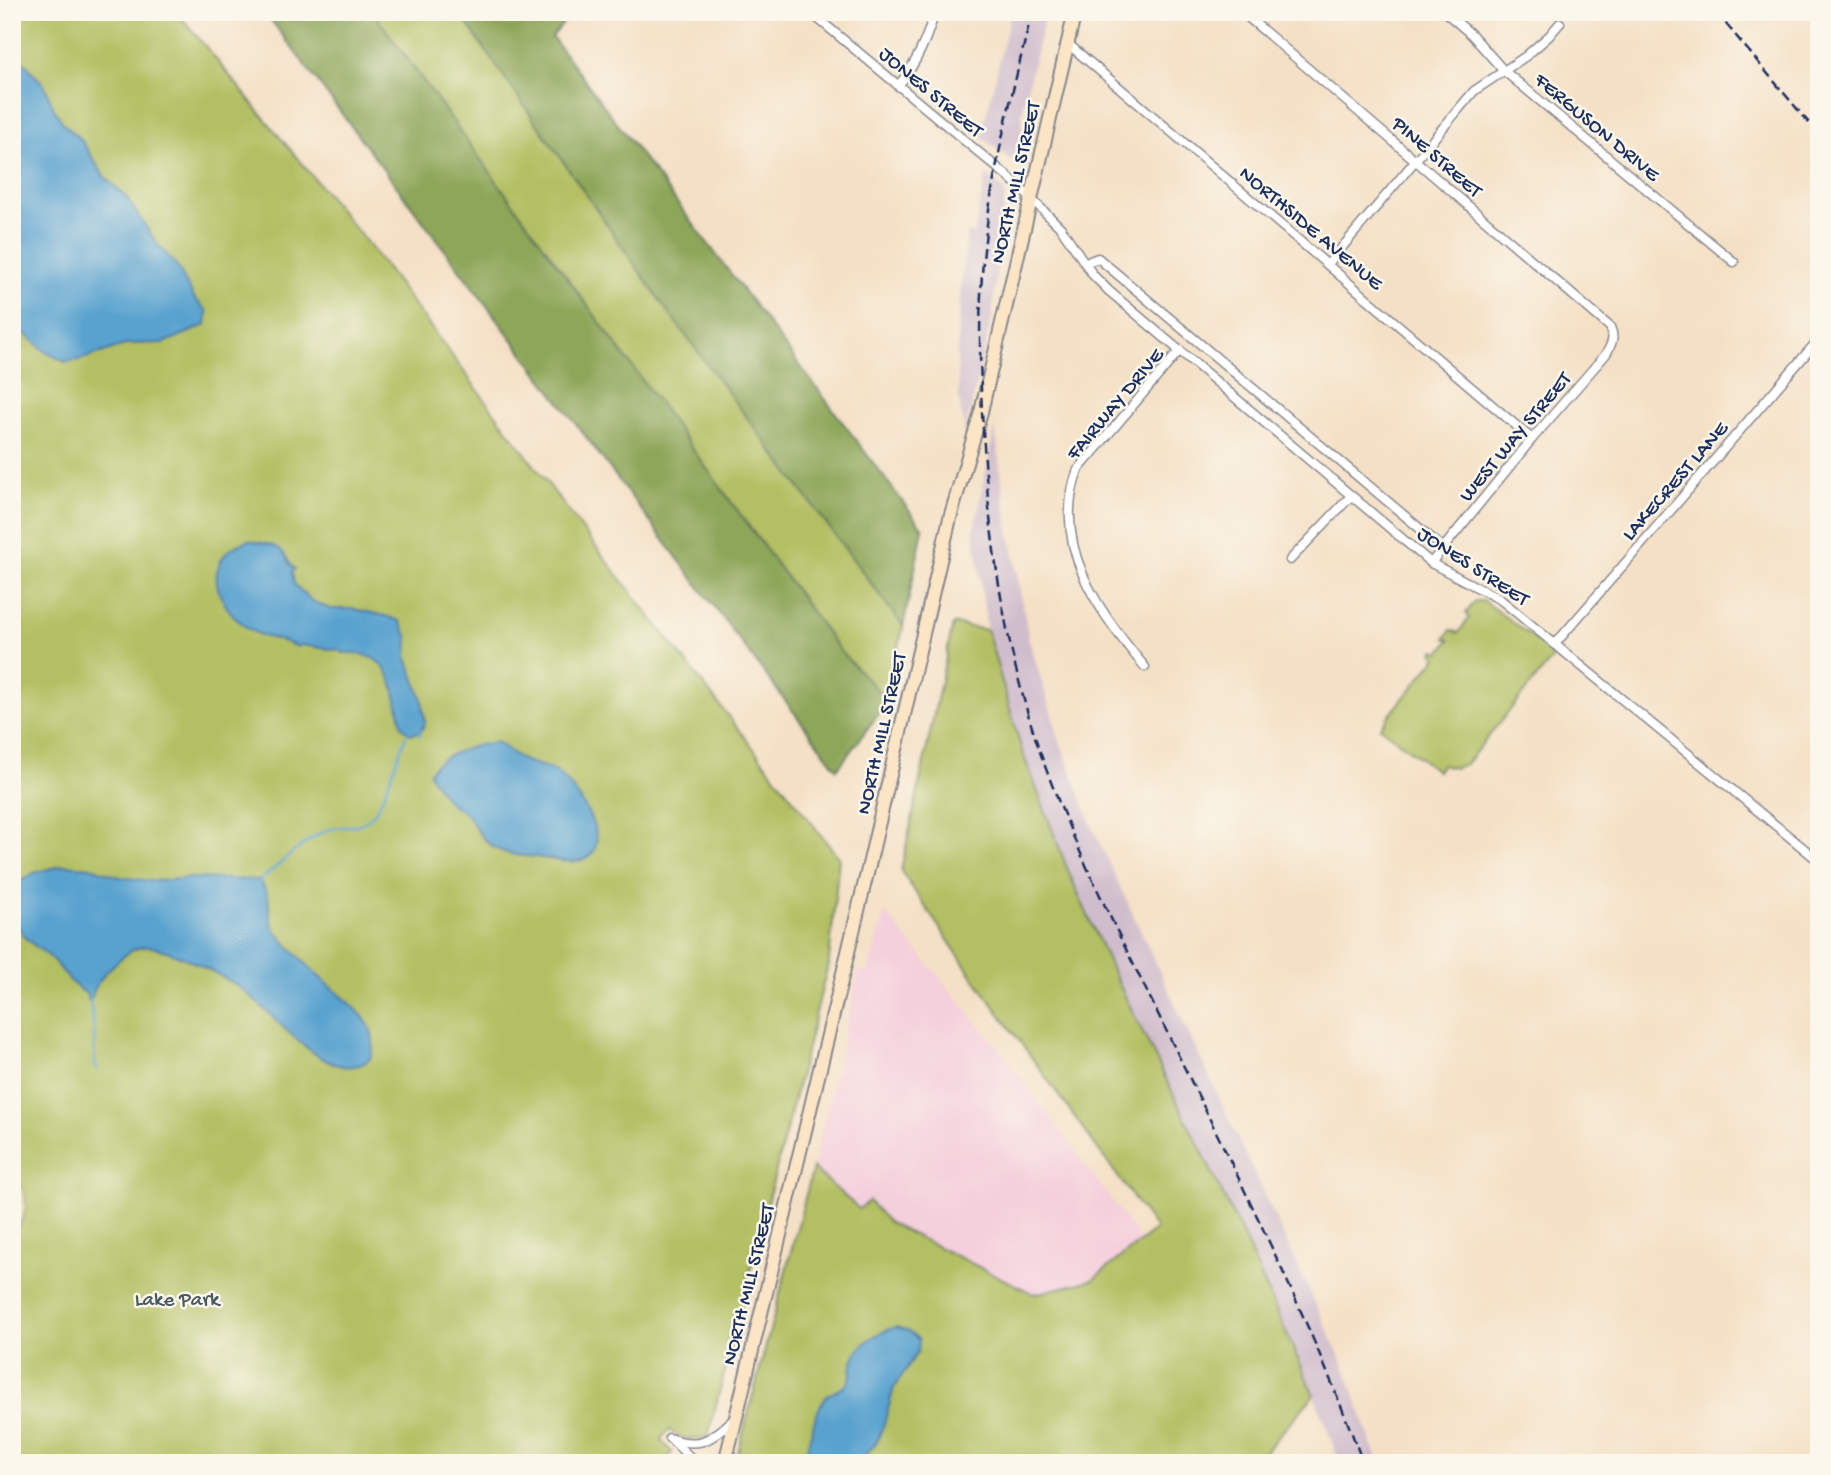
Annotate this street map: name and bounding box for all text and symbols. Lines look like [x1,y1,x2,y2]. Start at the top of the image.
street label: JONES STREET [873,43,988,145]
street label: FERGUSON DRIVE [1527,68,1664,189]
street label: NORTH MILL STREET [987,98,1048,266]
street label: PINE STREET [1385,112,1487,205]
street label: NORTHSIDE AVENUE [1233,162,1387,298]
street label: FAIRWAY DRIVE [1062,343,1171,467]
street label: WEST WAY STREET [1455,368,1579,508]
street label: LAKECREST LANE [1618,417,1736,547]
street label: JONES STREET [1411,522,1533,614]
street label: NORTH MILL STREET [853,649,914,817]
street label: NORTH MILL STREET [718,1201,783,1368]
park label: Lake Park [135,1289,222,1314]

